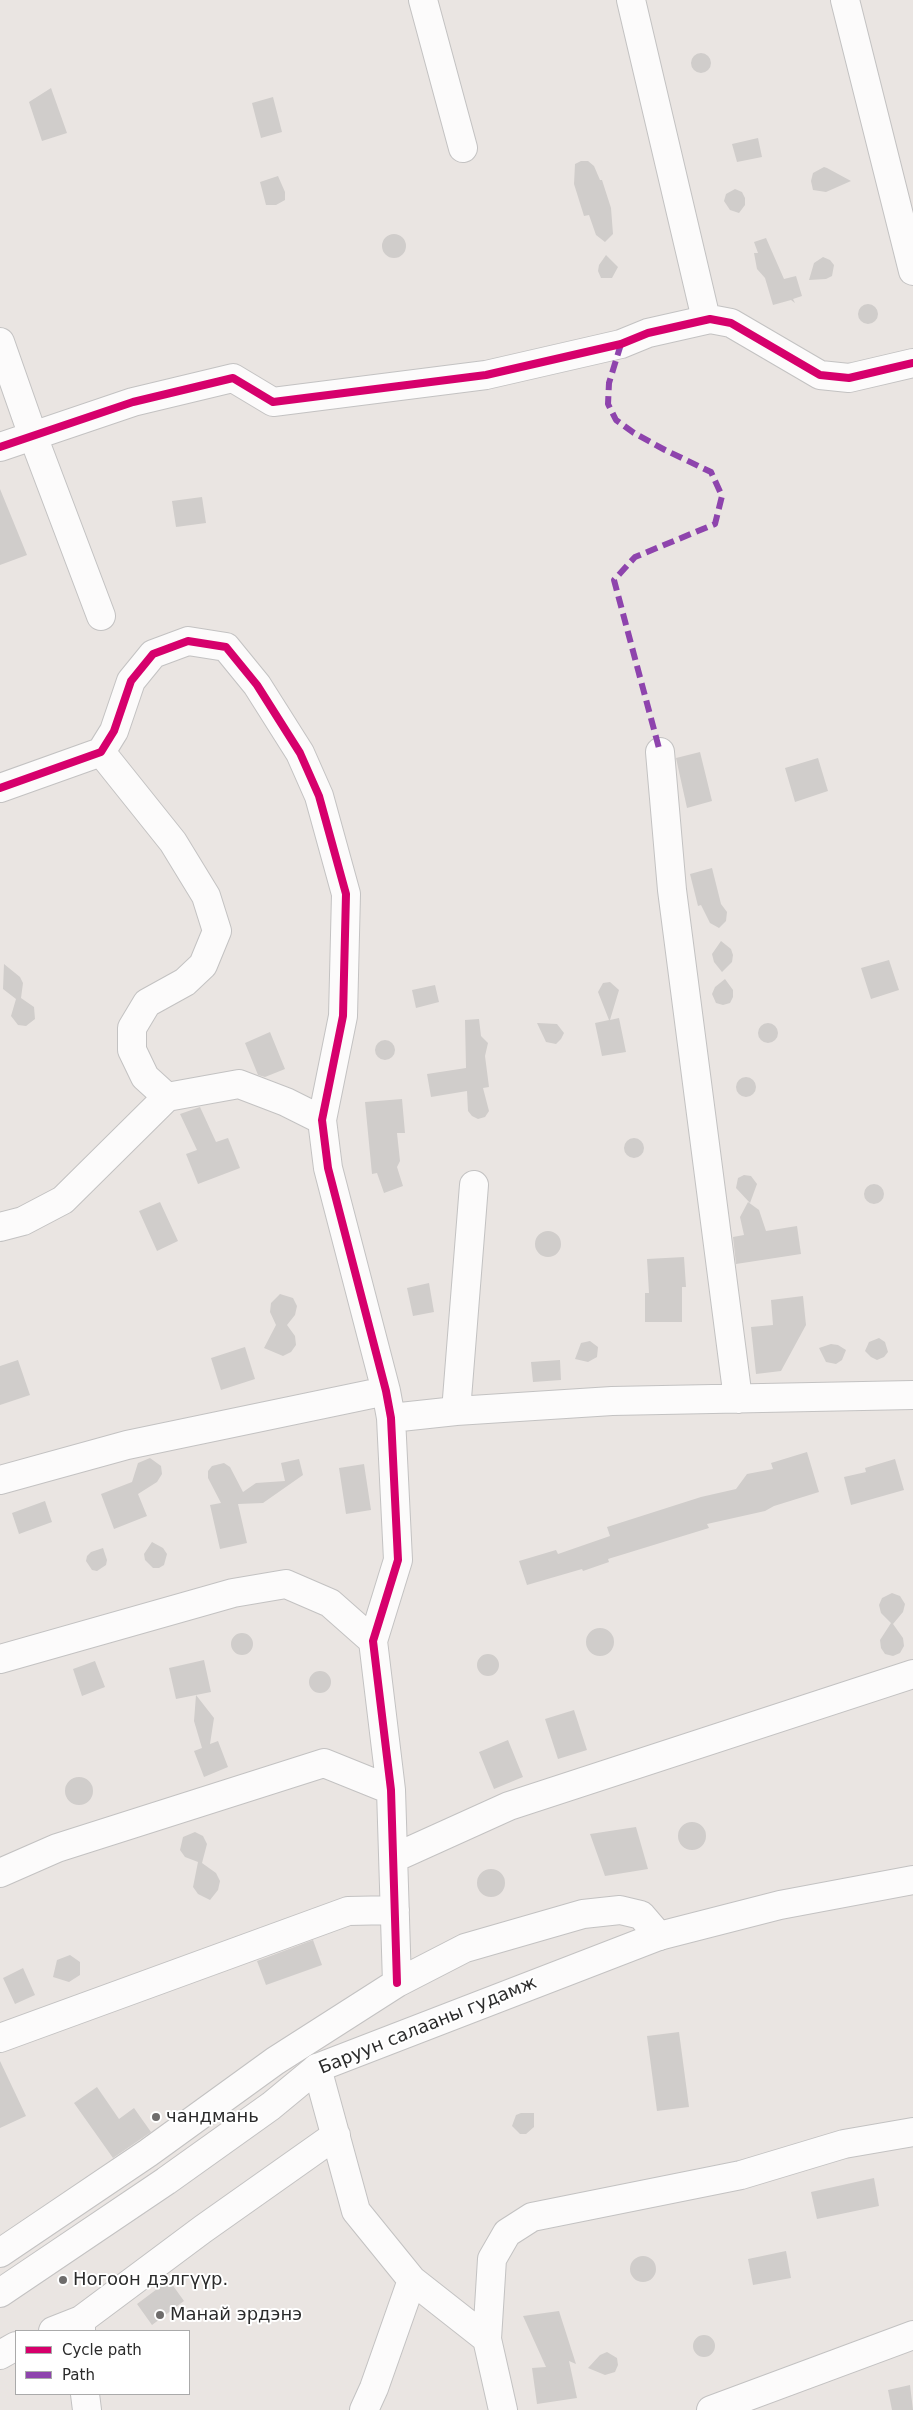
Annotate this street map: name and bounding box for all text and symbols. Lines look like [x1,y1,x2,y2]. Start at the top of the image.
street label: Баруун салааны гудамж [316,1972,540,2080]
place label: чандмань [166,2106,259,2128]
marker: чандмань [150,2111,162,2123]
place label: Ногоон дэлгүүр. [73,2269,228,2291]
marker: Ногоон дэлгүүр. [57,2274,69,2286]
place label: Манай эрдэнэ [170,2304,302,2326]
marker: Манай эрдэнэ [154,2309,166,2321]
legend [15,2330,190,2395]
text: Cycle path [62,2341,142,2359]
text: Path [62,2366,95,2384]

